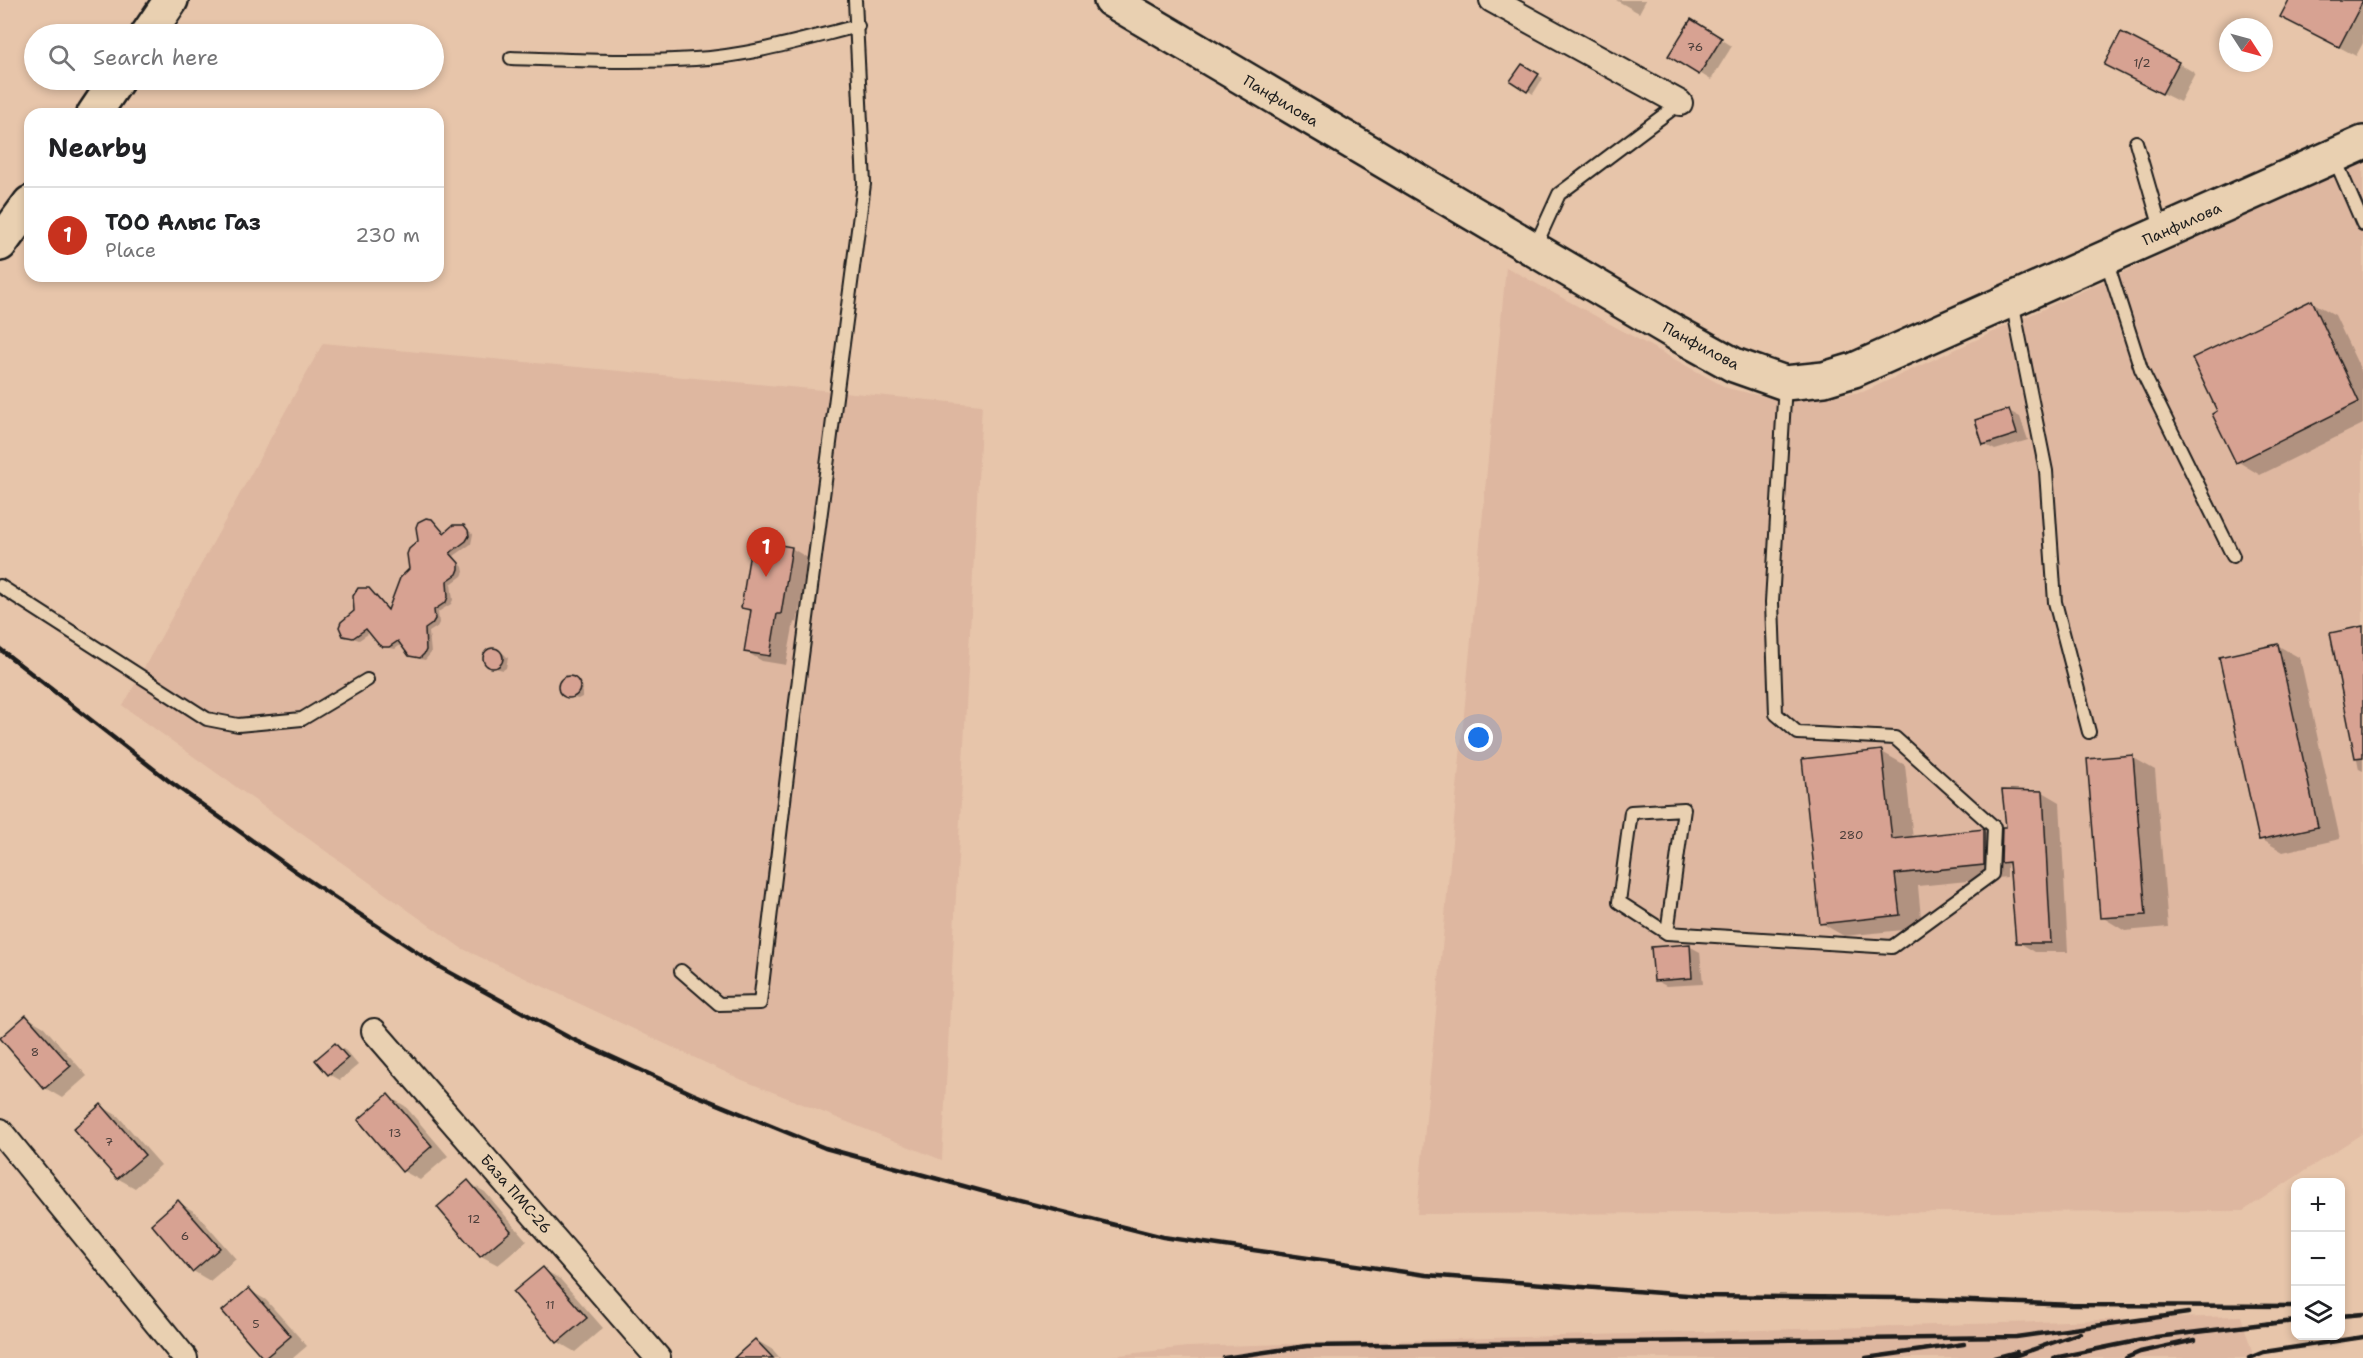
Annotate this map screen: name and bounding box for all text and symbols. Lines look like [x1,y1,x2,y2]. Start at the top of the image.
north arrow [2219,18,2273,72]
search box [24,24,444,90]
house number: 76 [1687,39,1703,55]
icon: search [45,41,78,74]
text: Search here [93,43,219,72]
house number: 1/2 [2133,55,2151,71]
street label: Панфилова [1240,71,1323,132]
text: Nearby [48,130,147,165]
street label: Панфилова [2140,197,2225,250]
text: ТОО Алыс Газ [105,208,261,237]
text: 1 [63,222,72,248]
text: 230 m [355,222,420,248]
text: Place [105,237,156,263]
street label: Панфилова [1659,317,1743,375]
pin: 1 [746,528,786,577]
your location [1464,723,1493,752]
house number: 280 [1839,827,1863,843]
house number: 8 [31,1044,39,1060]
house number: 13 [389,1125,401,1141]
house number: 7 [105,1134,113,1150]
street label: База ПМС-26 [476,1150,556,1238]
map controls [2291,1178,2345,1340]
button: + [2291,1178,2345,1232]
house number: 12 [468,1211,480,1227]
house number: 6 [181,1228,189,1244]
button: − [2291,1232,2345,1286]
button: layers [2291,1286,2345,1340]
house number: 11 [545,1297,555,1313]
house number: 5 [252,1316,260,1332]

